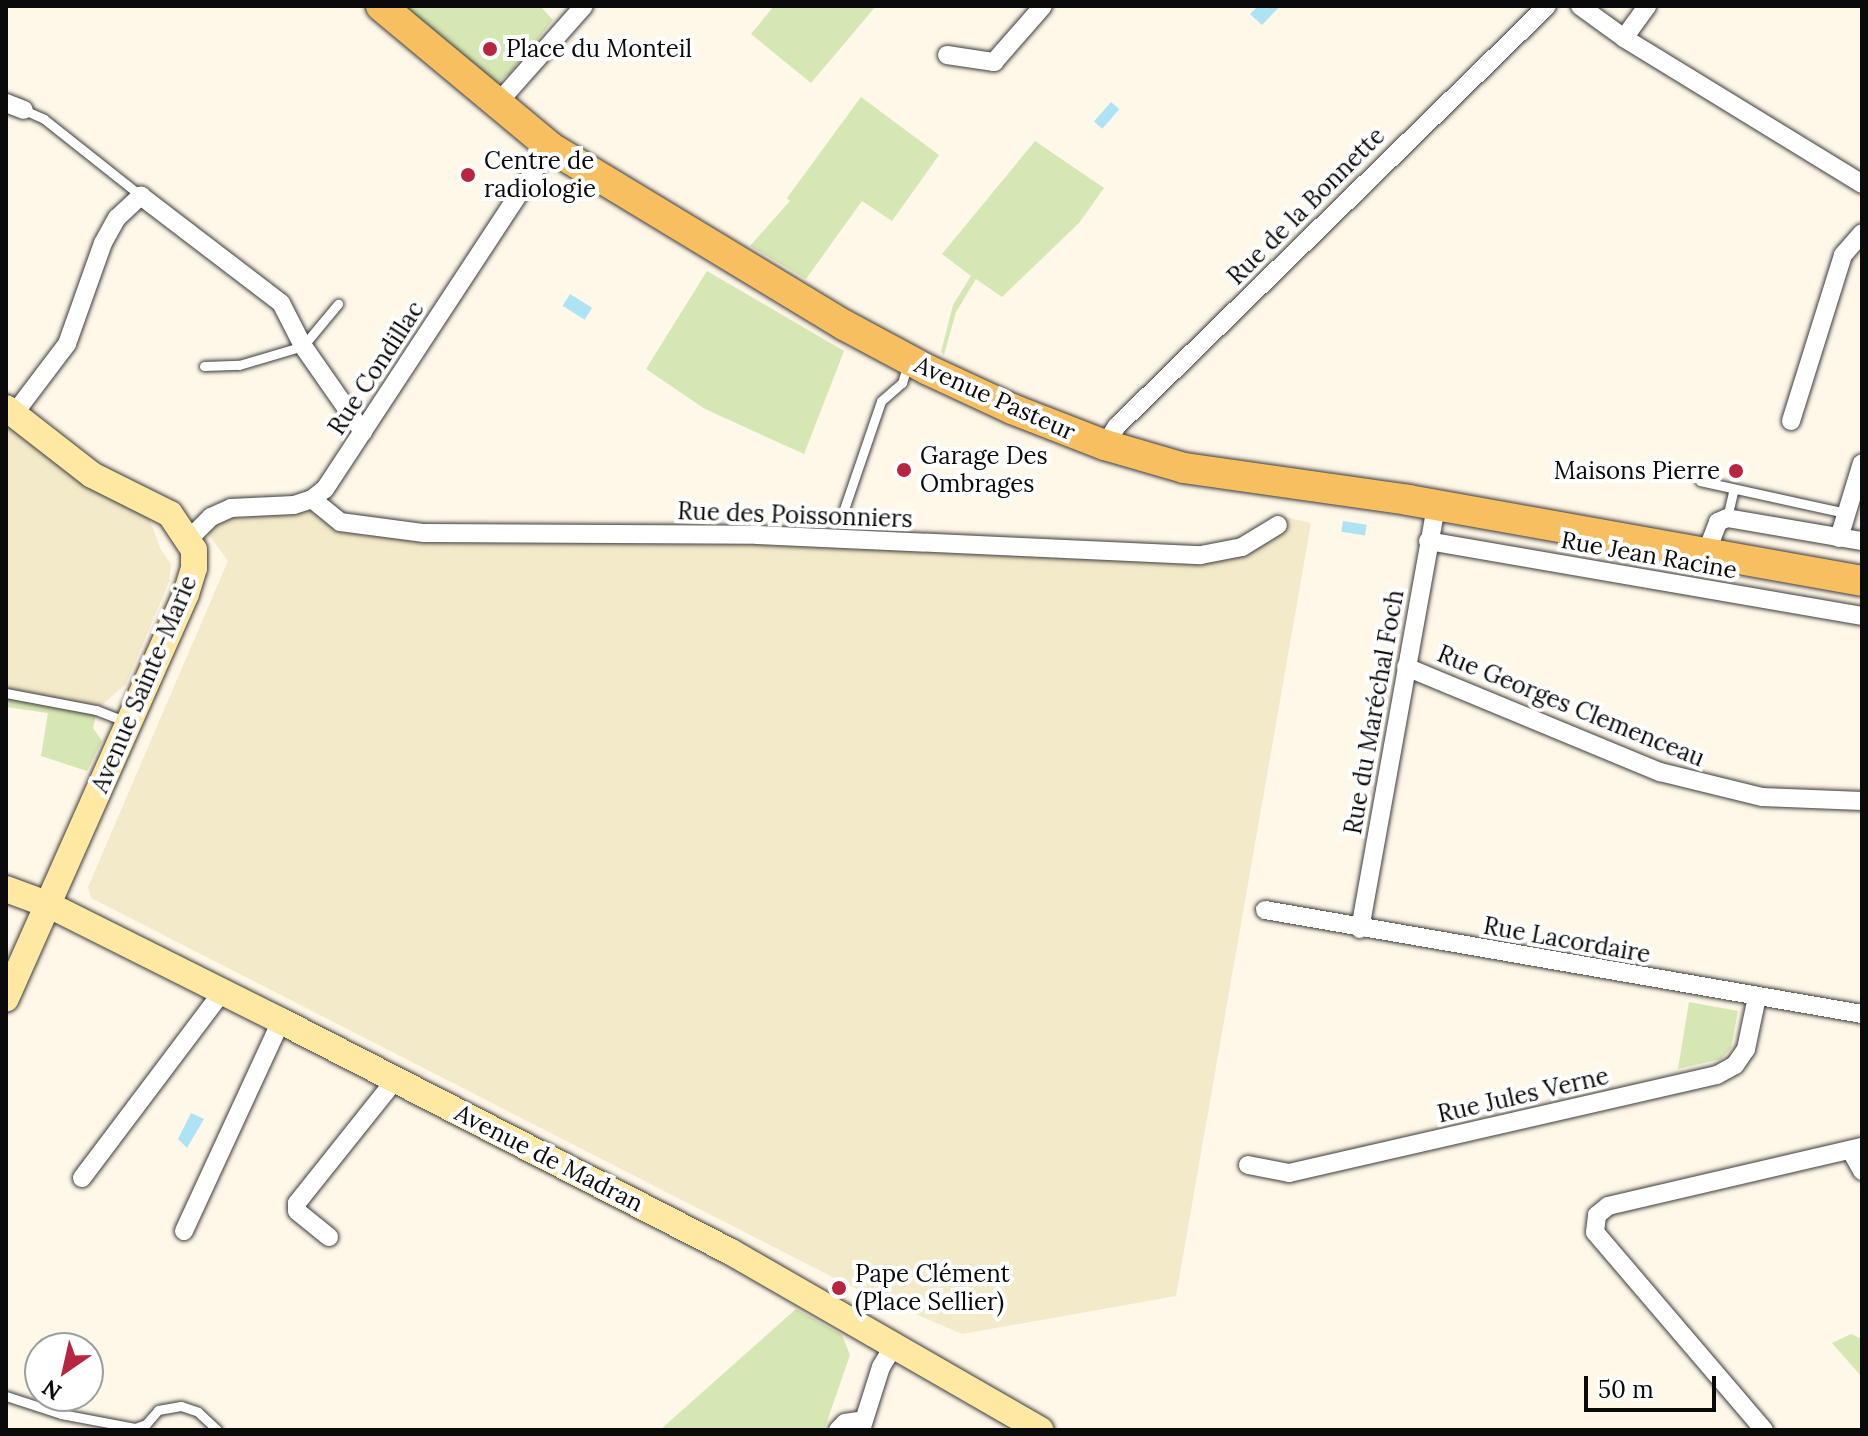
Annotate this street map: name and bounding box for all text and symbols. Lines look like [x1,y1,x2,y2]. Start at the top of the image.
place label: Place du Monteil [506,35,692,63]
marker: Place du Monteil [481,40,499,58]
street label: Rue de la Bonnette [1221,121,1391,291]
place label: Centre de radiologie [484,147,596,203]
marker: Centre de radiologie [459,166,477,184]
street label: Rue Condillac [322,296,430,440]
street label: Avenue Pasteur [910,350,1080,446]
place label: Garage Des Ombrages [920,442,1048,498]
place label: Maisons Pierre [1554,457,1720,485]
marker: Garage Des Ombrages [895,461,913,479]
marker: Maisons Pierre [1727,462,1745,480]
street label: Rue des Poissonniers [677,497,913,533]
street label: Rue Jean Racine [1559,525,1739,585]
street label: Avenue Sainte-Marie [85,571,203,797]
street label: Rue du Maréchal Foch [1338,588,1410,836]
street label: Rue Georges Clemenceau [1433,639,1709,773]
street label: Rue Lacordaire [1481,911,1653,969]
street label: Rue Jules Verne [1435,1061,1611,1129]
street label: Avenue de Madran [450,1098,648,1218]
place label: Pape Clément (Place Sellier) [855,1260,1010,1316]
marker: Pape Clément (Place Sellier) [830,1279,848,1297]
north arrow [24,1332,104,1412]
scale bar [1588,1360,1720,1410]
text: N [37,1374,67,1407]
text: 50 m [1598,1374,1654,1405]

